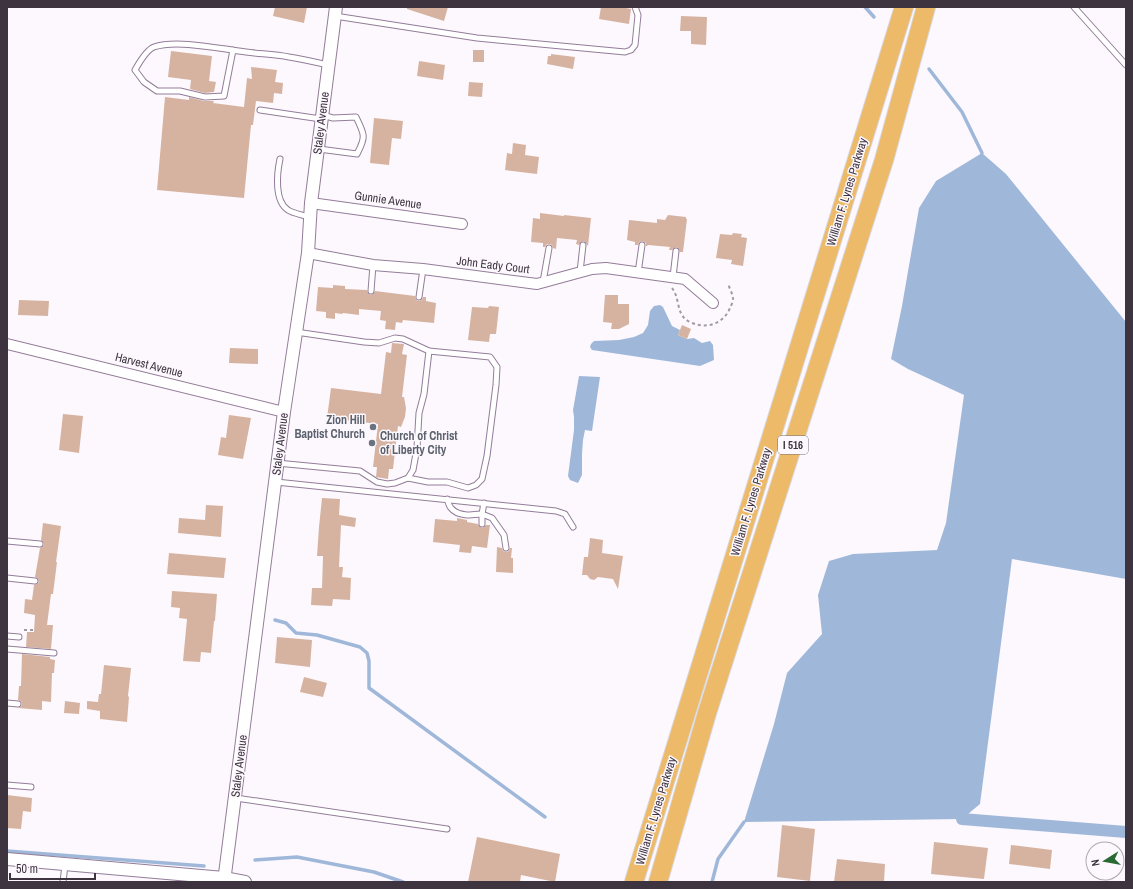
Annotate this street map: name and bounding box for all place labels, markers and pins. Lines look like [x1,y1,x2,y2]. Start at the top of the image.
place label: Zion Hill Baptist Church [294,412,365,442]
marker: Zion Hill Baptist Church [368,422,378,432]
place label: Church of Christ of Liberty City [380,428,458,458]
marker: Church of Christ of Liberty City [367,438,377,448]

